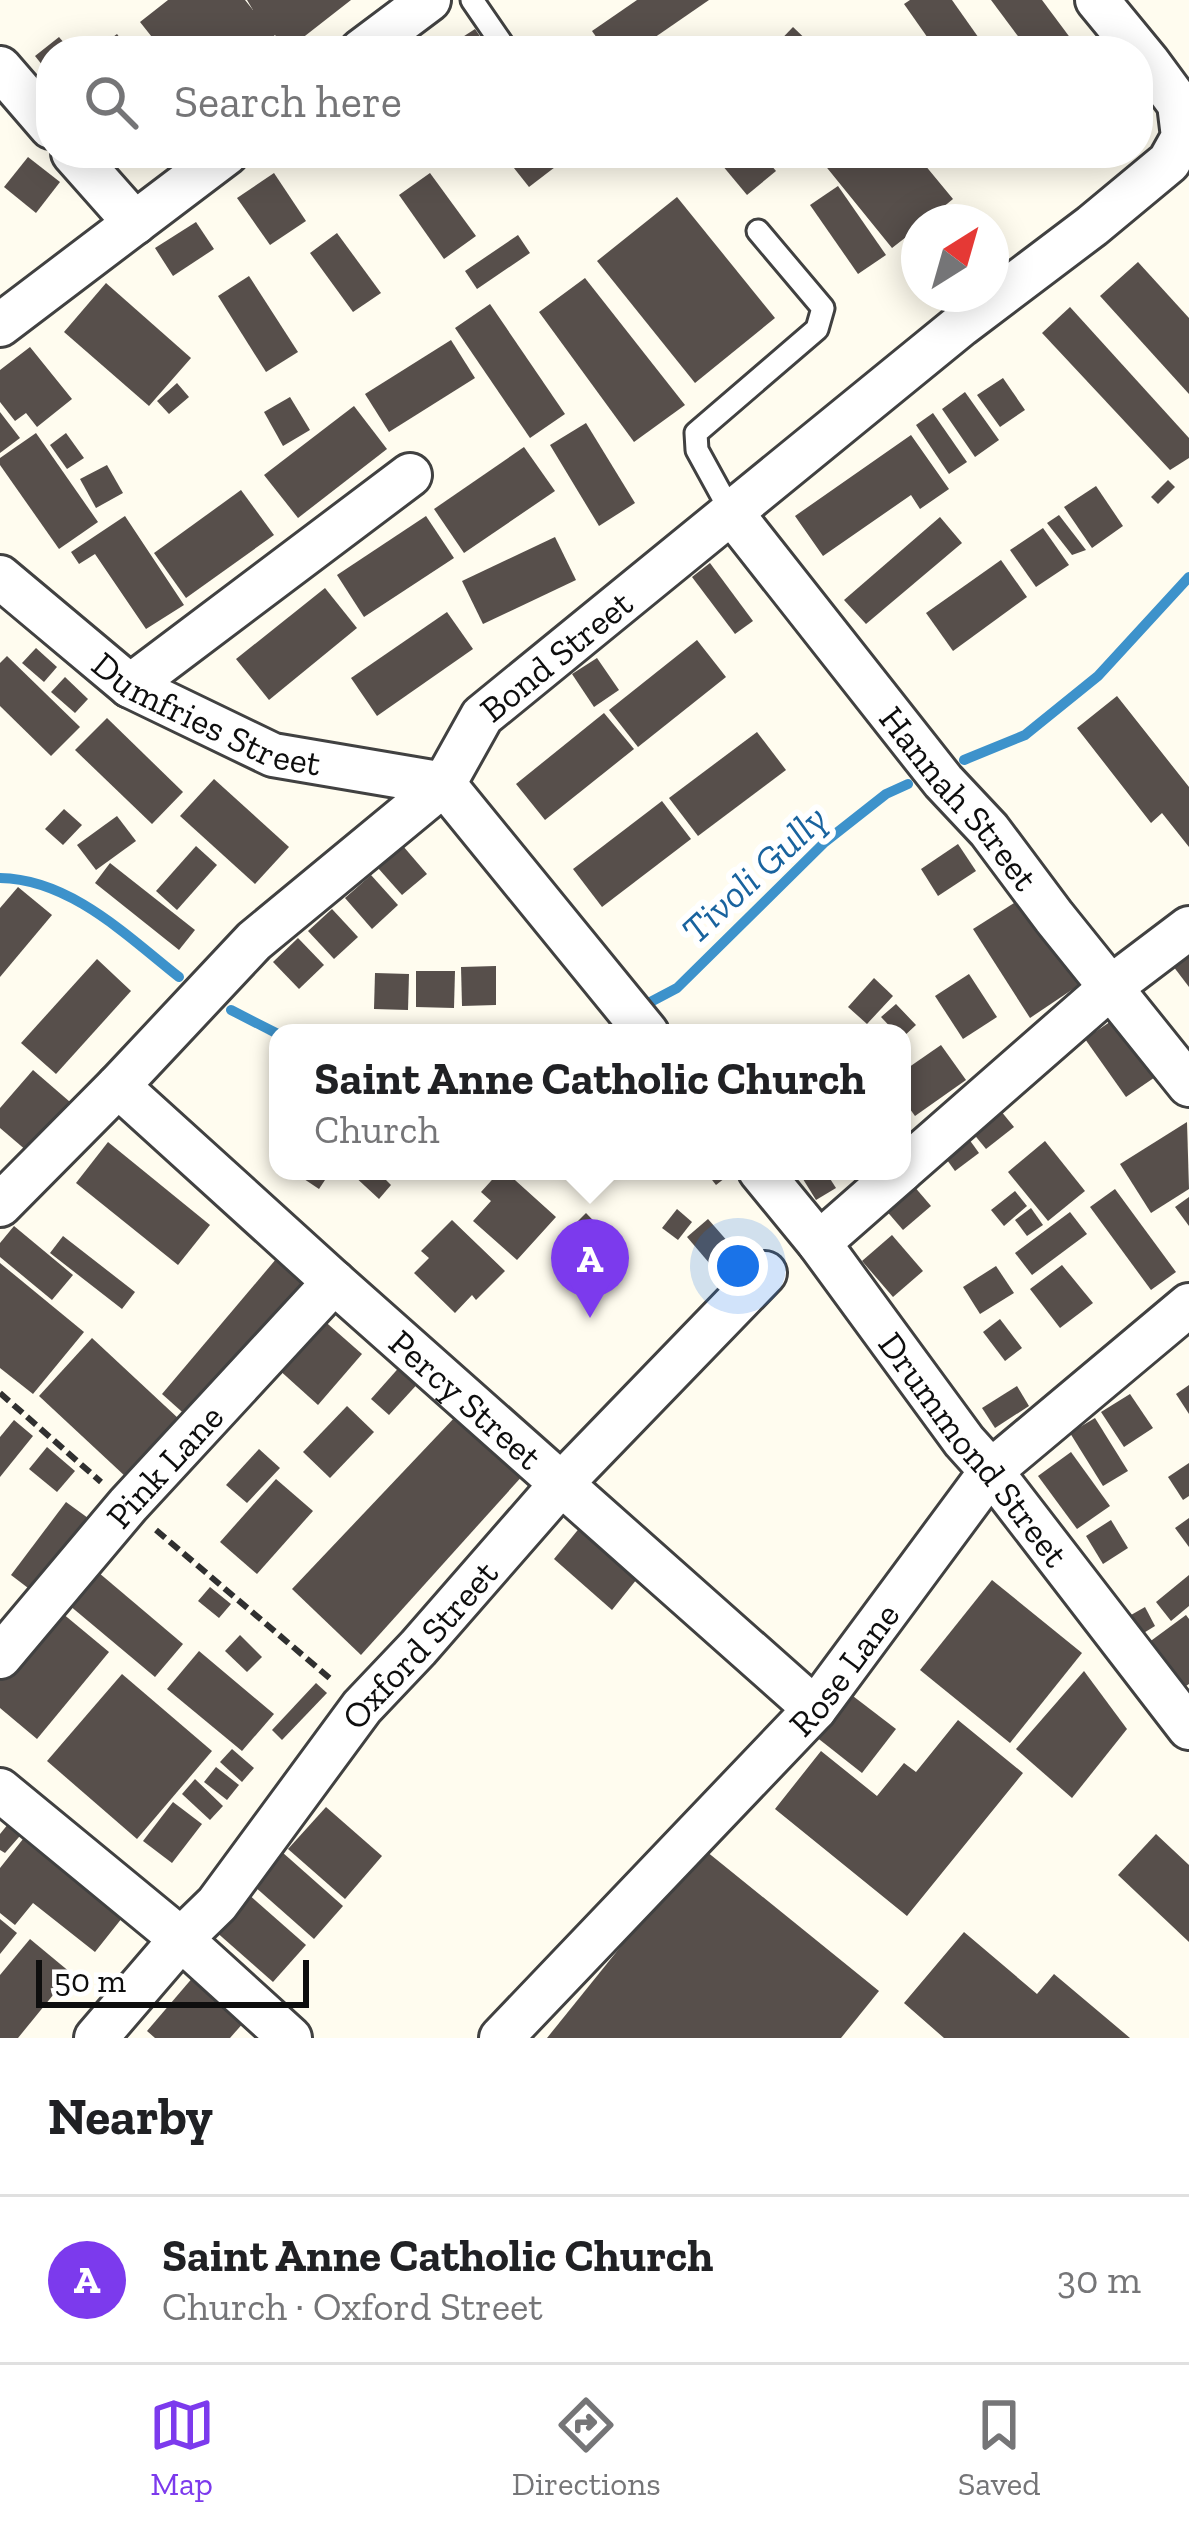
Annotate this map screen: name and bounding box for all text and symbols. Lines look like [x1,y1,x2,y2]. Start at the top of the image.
search box [36,36,1153,168]
icon: search [78,69,144,135]
text: Search here [174,75,402,129]
north arrow [901,204,1009,312]
street label: Bond Street [471,581,641,731]
street label: Dumfries Street [84,642,325,784]
street label: Hannah Street [871,697,1048,899]
water label: Tivoli Gully [672,795,836,953]
popup [269,1024,911,1180]
text: Saint Anne Catholic Church [314,1052,866,1106]
text: Church [314,1106,439,1153]
pin: A [551,1219,629,1318]
your location [708,1236,768,1296]
street label: Percy Street [381,1320,551,1478]
street label: Drummond Street [870,1323,1078,1575]
street label: Pink Lane [97,1395,232,1537]
street label: Oxford Street [332,1551,507,1737]
street label: Rose Lane [780,1594,908,1745]
scale bar [36,1954,309,2007]
text: 50 m [54,1961,126,2000]
text: Nearby [48,2086,213,2147]
text: Saint Anne Catholic Church [162,2229,713,2283]
text: A [74,2256,100,2303]
text: 30 m [1057,2256,1141,2303]
text: Church · Oxford Street [162,2283,543,2330]
tab: Map [149,2392,215,2503]
tab: Directions [512,2392,661,2503]
tab: Saved [958,2392,1040,2503]

